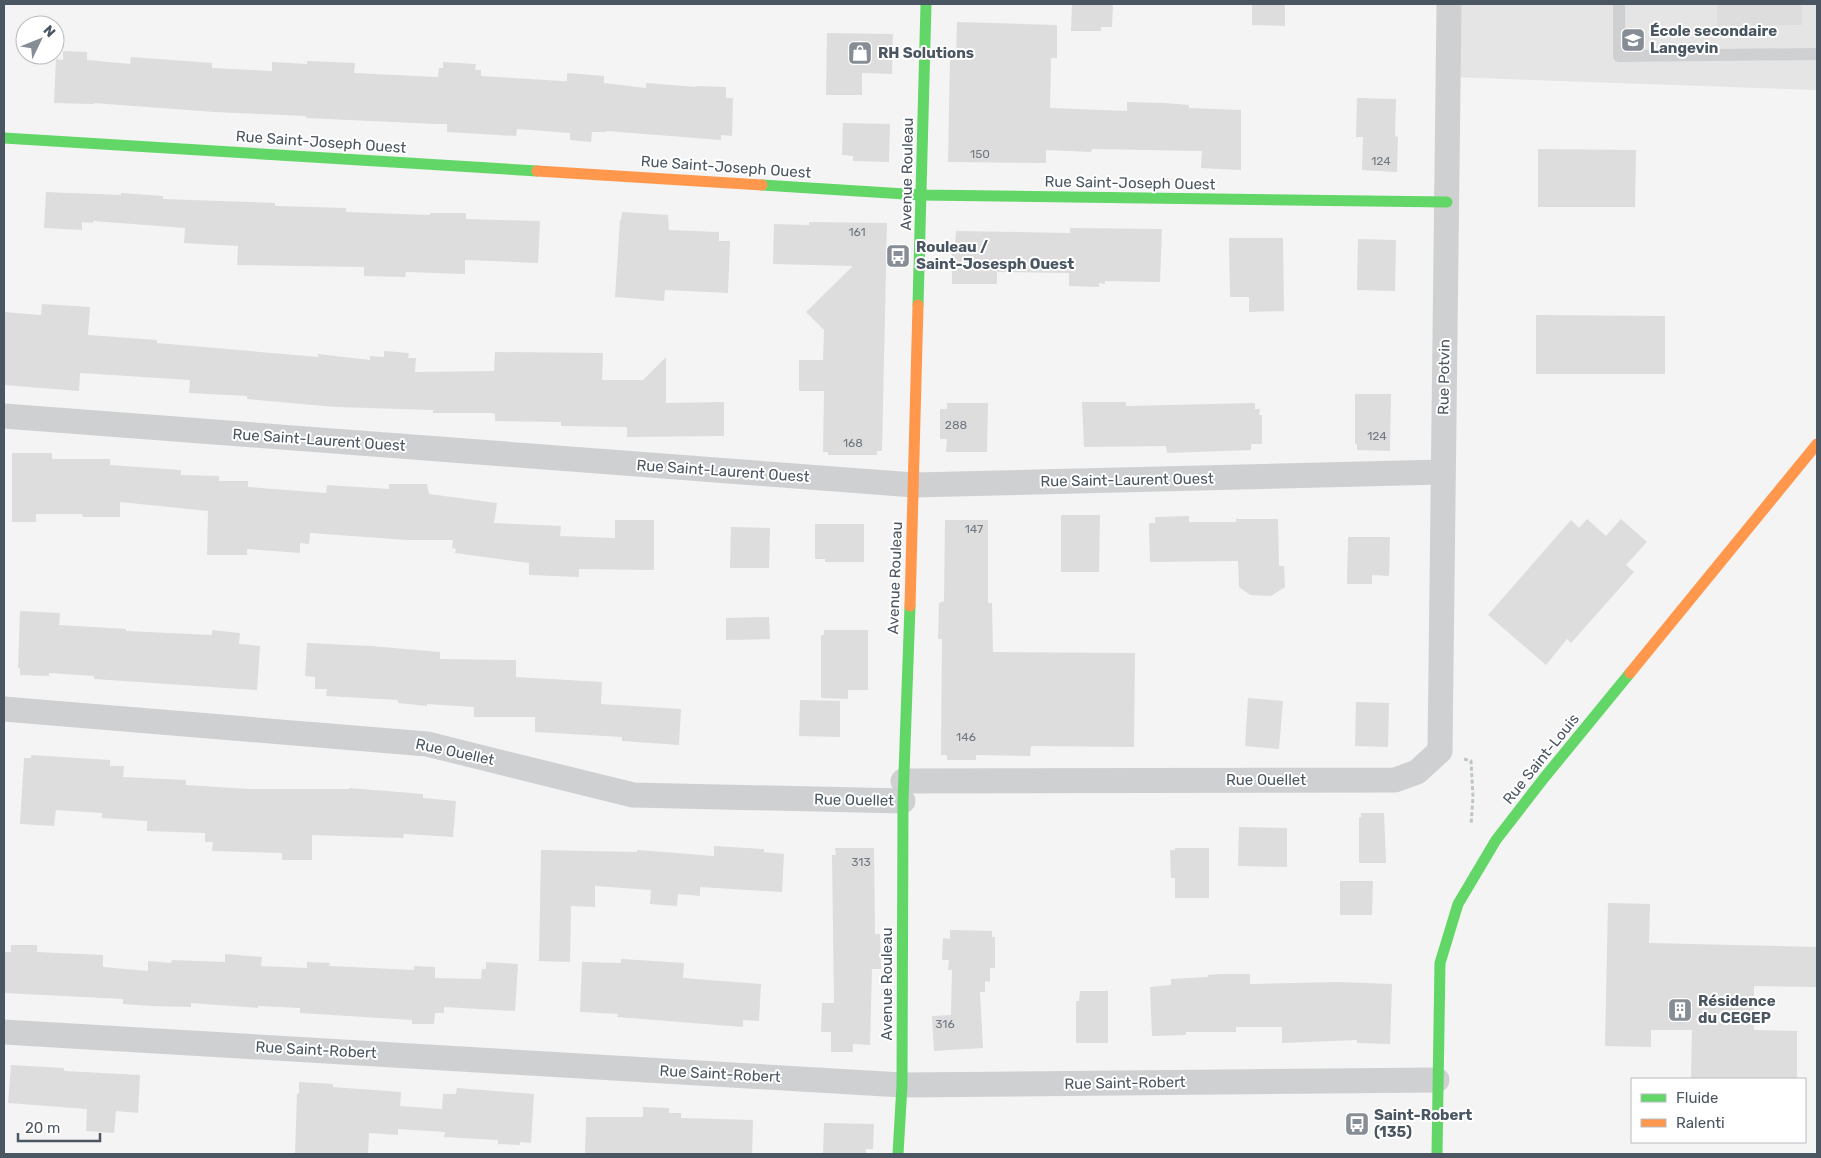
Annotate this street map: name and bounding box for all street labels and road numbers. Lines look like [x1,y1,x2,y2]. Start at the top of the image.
street label: Avenue Rouleau [897,117,917,231]
street label: Rue Saint-Joseph Ouest [235,127,407,157]
street label: Rue Saint-Joseph Ouest [640,152,812,182]
street label: Rue Saint-Joseph Ouest [1044,173,1216,193]
street label: Rue Potvin [1434,339,1454,415]
street label: Rue Saint-Laurent Ouest [232,425,406,455]
street label: Rue Saint-Laurent Ouest [636,456,810,486]
street label: Rue Saint-Laurent Ouest [1040,469,1214,491]
street label: Avenue Rouleau [884,521,906,635]
street label: Rue Saint-Louis [1499,710,1583,808]
street label: Rue Ouellet [414,735,496,769]
street label: Rue Ouellet [1226,771,1306,789]
street label: Rue Ouellet [814,790,894,810]
street label: Avenue Rouleau [878,928,896,1040]
street label: Rue Saint-Robert [255,1038,377,1062]
street label: Rue Saint-Robert [659,1062,781,1086]
street label: Rue Saint-Robert [1064,1073,1186,1093]

